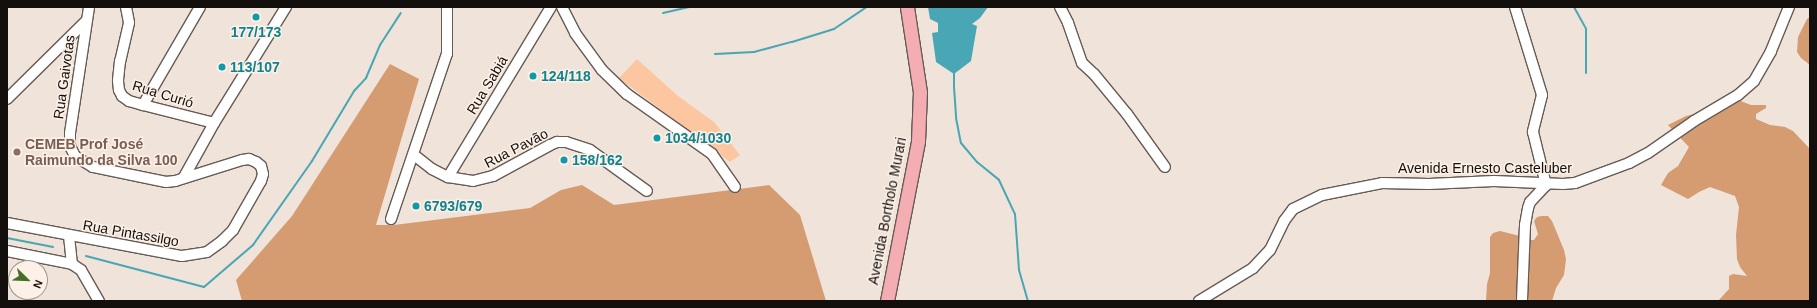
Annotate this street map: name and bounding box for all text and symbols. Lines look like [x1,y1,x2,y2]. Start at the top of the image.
marker: 177/173 [251,12,261,22]
place label: 177/173 [231,24,281,40]
street label: Rua Gaivotas [50,34,78,120]
street label: Rua Sabiá [463,53,511,117]
place label: 113/107 [230,59,280,75]
marker: 113/107 [217,62,227,72]
place label: 124/118 [541,68,591,84]
marker: 124/118 [528,71,538,81]
street label: Rua Curió [130,77,196,111]
street label: Rua Pavão [481,125,551,171]
place label: 1034/1030 [665,130,731,146]
marker: 1034/1030 [652,133,662,143]
place label: CEMEB Prof José Raimundo da Silva 100 [25,136,177,168]
street label: Avenida Bortholo Murari [864,136,910,286]
marker: CEMEB Prof José Raimundo da Silva 100 [12,147,22,157]
place label: 158/162 [572,152,623,168]
marker: 158/162 [559,155,569,165]
street label: Avenida Ernesto Casteluber [1398,160,1572,176]
place label: 6793/679 [424,198,482,214]
marker: 6793/679 [411,201,421,211]
street label: Rua Pintassilgo [82,216,180,250]
north arrow [8,260,48,300]
text: N [31,278,45,290]

